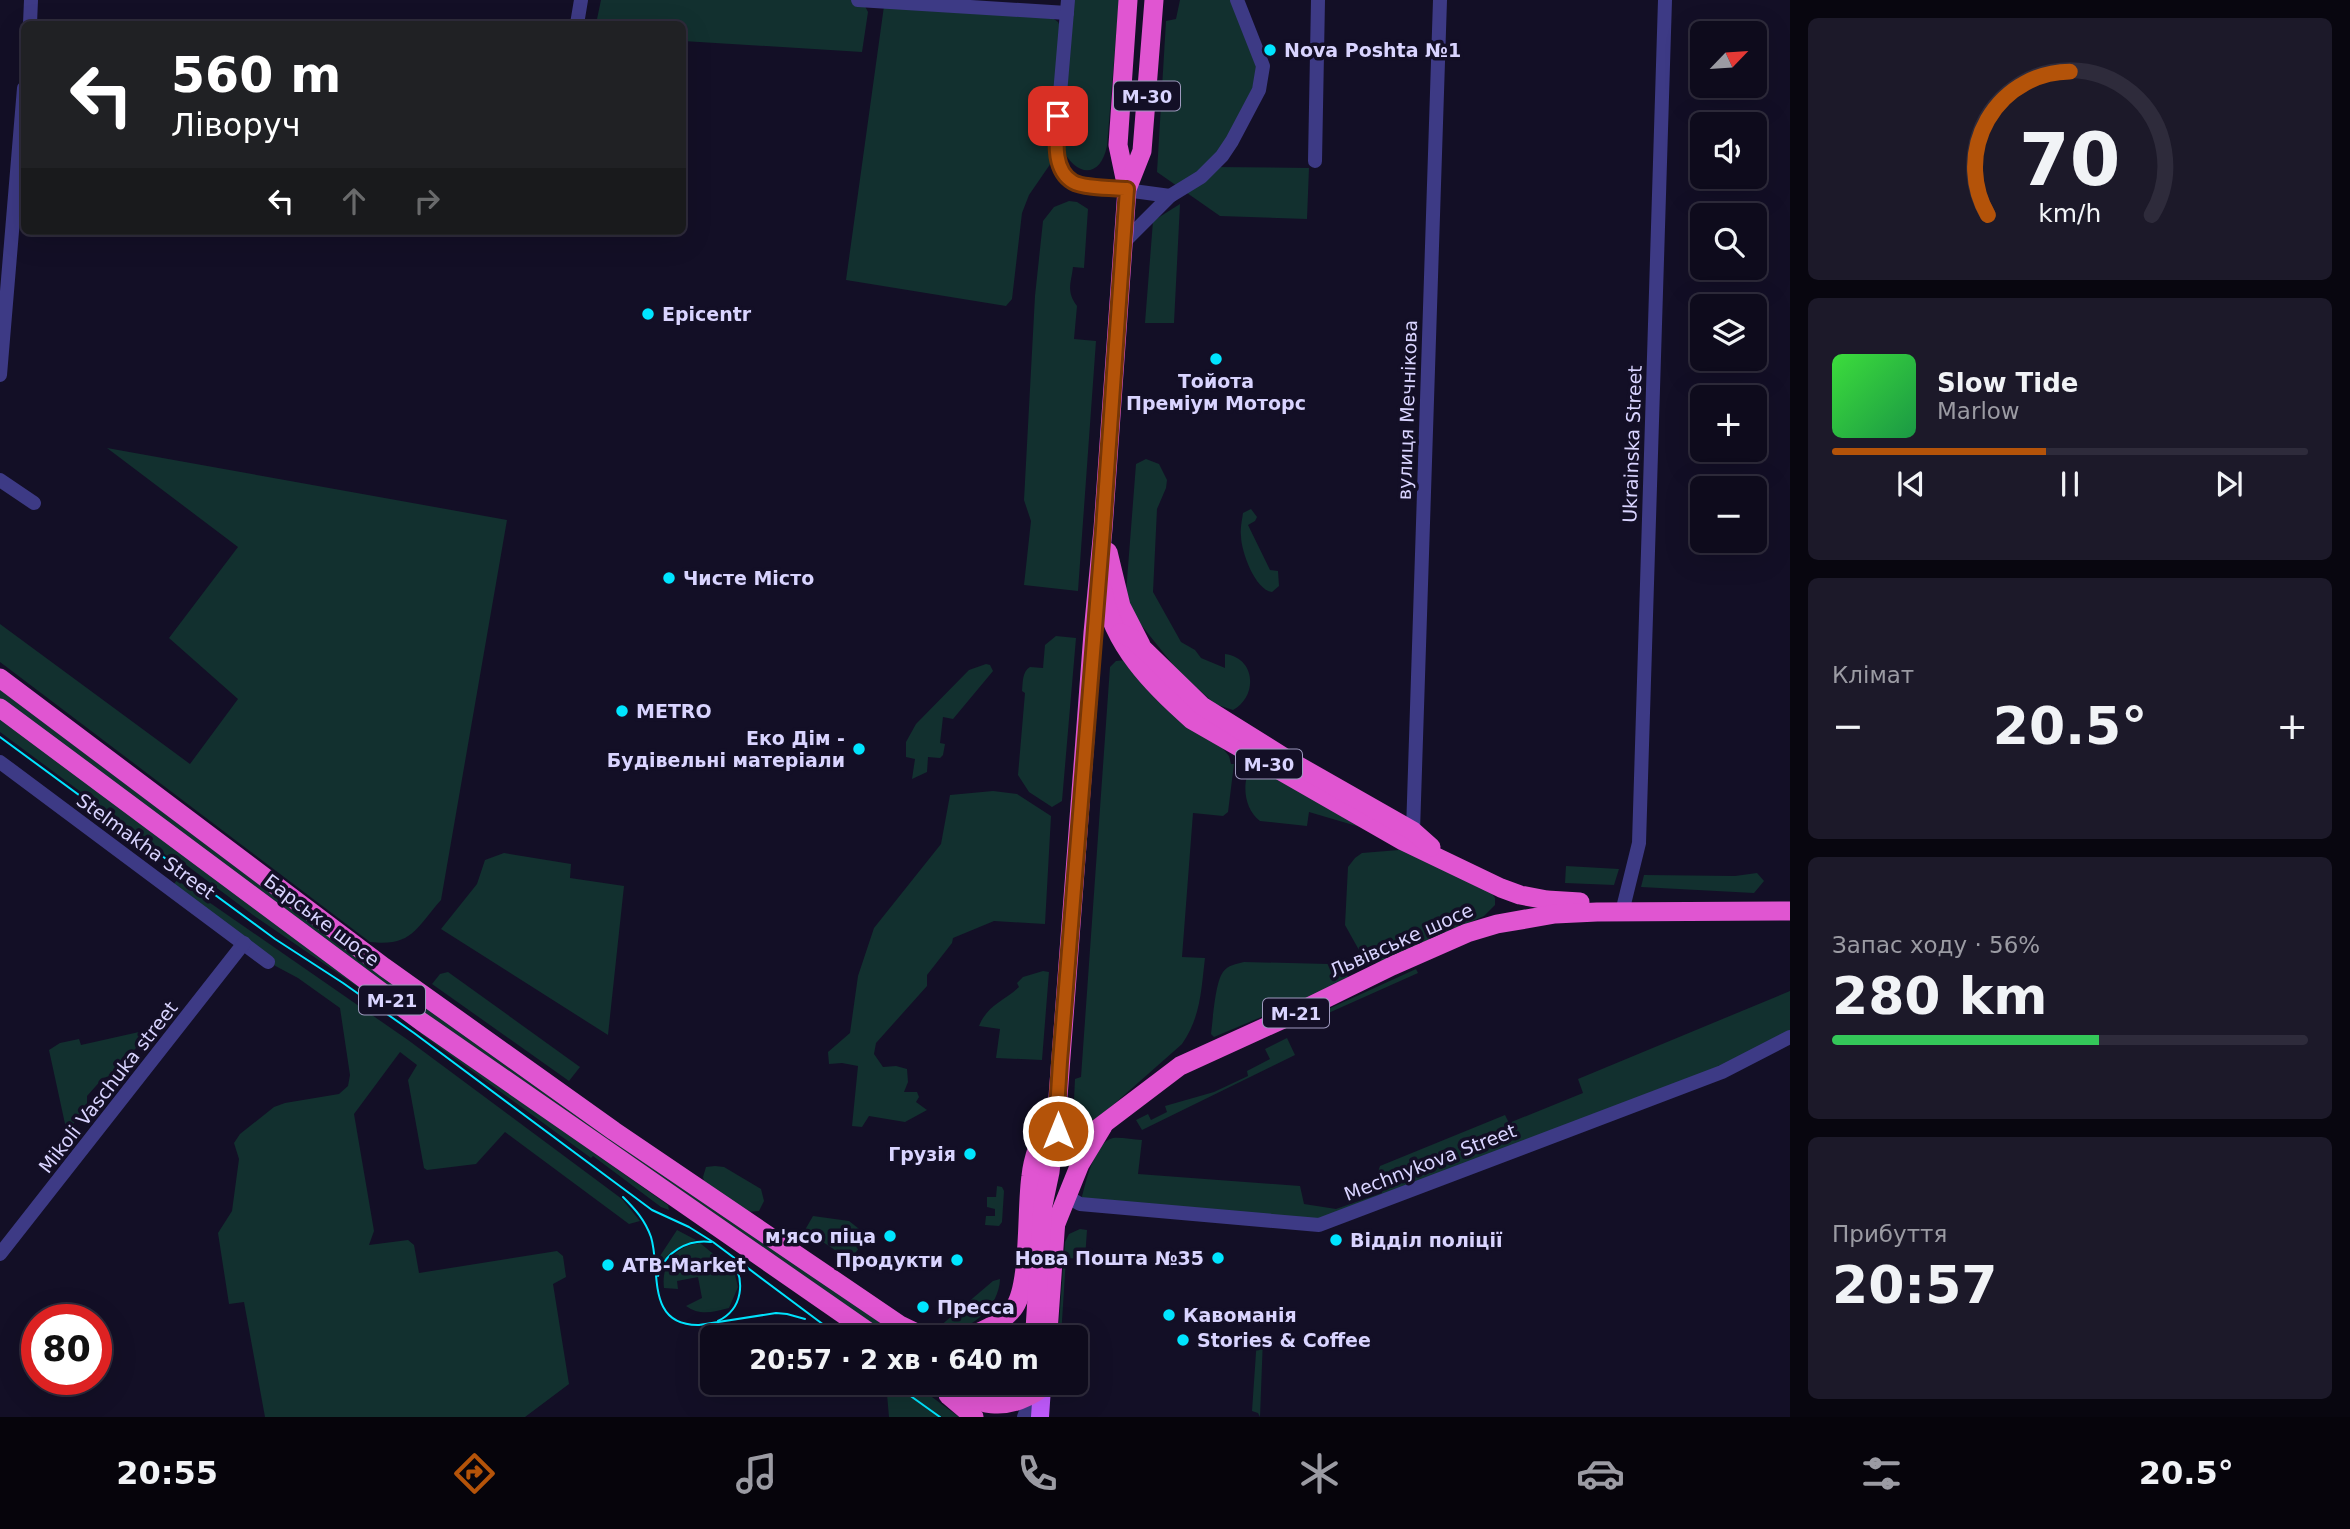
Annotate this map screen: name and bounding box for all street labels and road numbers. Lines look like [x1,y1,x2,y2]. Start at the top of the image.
road number: М-30 [1114,82,1180,110]
street label: вулиця Мечнікова [1393,320,1421,500]
street label: Ukrainska Street [1618,365,1646,523]
road number: М-30 [1236,750,1302,778]
street label: Stelmakha Street [73,789,219,903]
street label: Барське шосе [260,869,384,971]
street label: Львівське шосе [1326,898,1476,982]
road number: М-21 [359,986,425,1015]
street label: Mikoli Vaschuka street [34,997,182,1177]
road number: М-21 [1263,998,1329,1028]
street label: Mechnykova Street [1341,1119,1519,1205]

